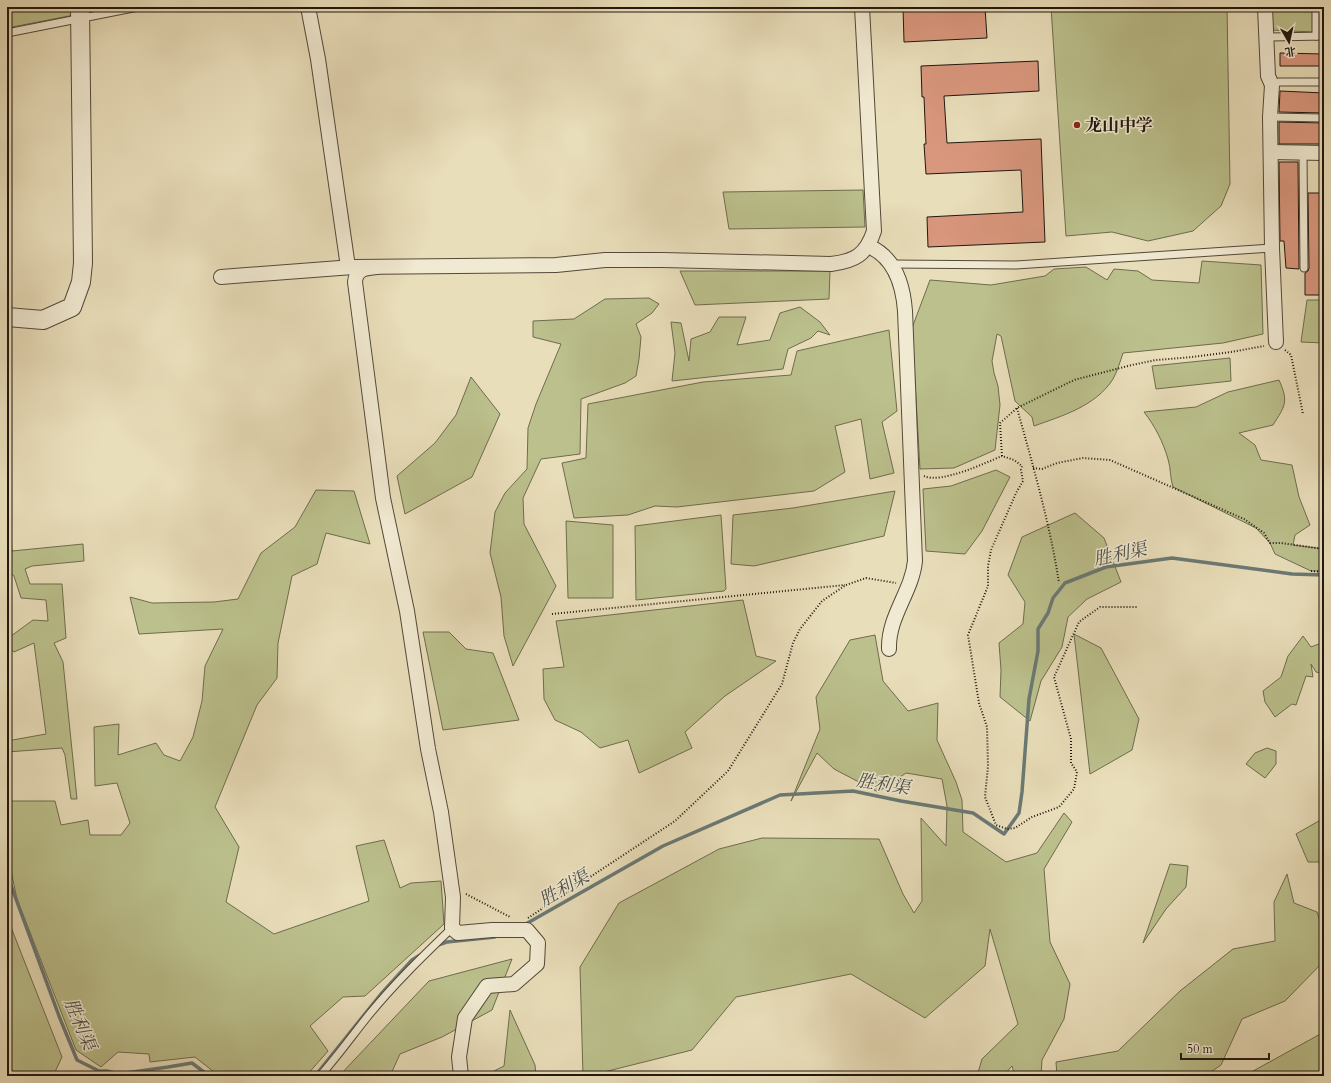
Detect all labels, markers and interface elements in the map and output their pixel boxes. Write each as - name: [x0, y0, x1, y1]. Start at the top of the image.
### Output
- north arrow: [1269, 22, 1309, 62]
- text: 北: [1284, 43, 1297, 60]
- place label: 龙山中学: [1085, 114, 1153, 137]
- marker: 龙山中学: [1072, 120, 1082, 130]
- water label: 胜利渠: [1091, 536, 1152, 572]
- water label: 胜利渠: [854, 768, 915, 802]
- water label: 胜利渠: [535, 863, 596, 913]
- water label: 胜利渠: [57, 994, 103, 1057]
- scale bar: [1181, 1035, 1269, 1061]
- text: 50 m: [1187, 1041, 1214, 1057]

